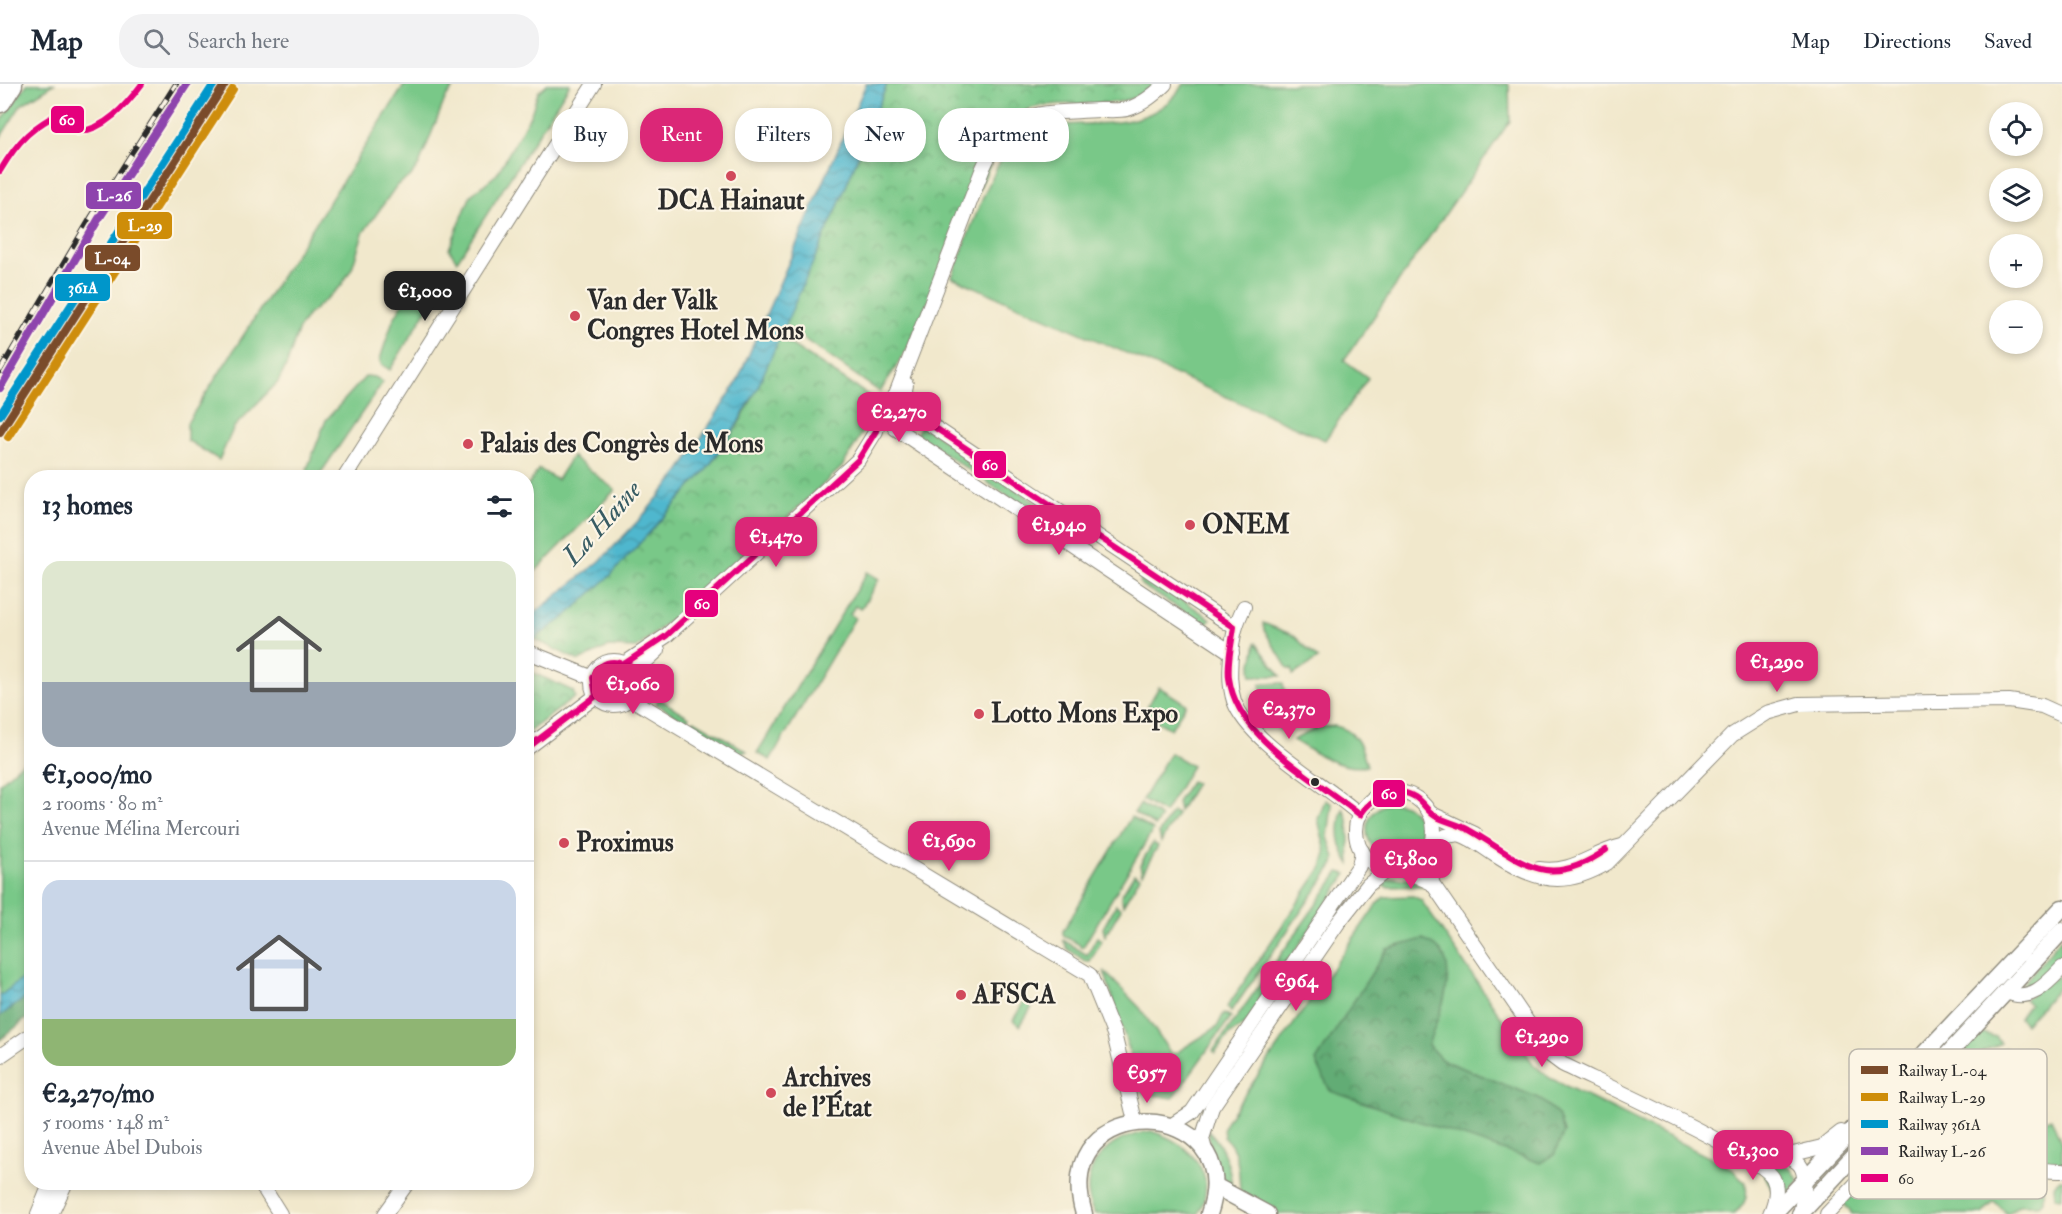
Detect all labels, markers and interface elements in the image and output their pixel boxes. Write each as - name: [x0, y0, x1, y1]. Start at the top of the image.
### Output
- search box: [119, 14, 539, 68]
- text: Map: [30, 24, 83, 59]
- icon: search: [140, 25, 173, 58]
- text: Search here: [188, 27, 289, 55]
- text: Map: [1790, 28, 1830, 55]
- text: Directions: [1863, 28, 1951, 55]
- text: Saved: [1984, 28, 2032, 55]
- map controls: [1989, 102, 2043, 354]
- button: locate: [1989, 102, 2043, 156]
- line badge: 60: [50, 105, 85, 134]
- chip: Buy: [552, 108, 628, 162]
- chip: Rent: [640, 108, 723, 162]
- chip: Filters: [735, 108, 832, 162]
- chip: New: [844, 108, 926, 162]
- chip: Apartment: [938, 108, 1069, 162]
- text: 60: [59, 110, 75, 130]
- button: layers: [1989, 168, 2043, 222]
- marker: DCA Hainaut: [724, 169, 738, 183]
- line badge: L-26: [85, 181, 142, 210]
- place label: DCA Hainaut: [657, 185, 805, 217]
- text: L-26: [97, 186, 133, 206]
- line badge: L-29: [116, 211, 173, 240]
- text: L-29: [128, 216, 162, 236]
- button: +: [1989, 234, 2043, 288]
- line badge: L-04: [84, 244, 141, 272]
- text: L-04: [94, 249, 131, 269]
- pin: €1,000: [376, 271, 474, 322]
- line badge: 361A: [54, 273, 111, 302]
- text: 361A: [68, 278, 99, 298]
- text: €1,000: [398, 278, 452, 303]
- place label: Van der Valk Congres Hotel Mons: [586, 285, 804, 348]
- button: −: [1989, 300, 2043, 354]
- marker: Van der Valk Congres Hotel Mons: [568, 309, 582, 323]
- pin: €2,270: [850, 392, 948, 443]
- text: €2,270: [871, 399, 927, 424]
- place label: Palais des Congrès de Mons: [480, 428, 763, 461]
- marker: Palais des Congrès de Mons: [461, 437, 475, 451]
- line badge: 60: [973, 450, 1007, 479]
- text: 60: [982, 455, 998, 475]
- water label: La Haine: [555, 473, 649, 573]
- text: 13 homes: [42, 490, 133, 522]
- icon: filters: [483, 490, 516, 523]
- pin: €1,940: [1010, 505, 1108, 556]
- place label: ONEM: [1202, 509, 1290, 541]
- text: €1,940: [1032, 512, 1086, 537]
- pin: €1,470: [727, 517, 825, 568]
- marker: ONEM: [1183, 518, 1197, 532]
- text: €1,470: [749, 524, 803, 549]
- line badge: 60: [684, 589, 719, 618]
- text: 60: [694, 594, 710, 614]
- icon: home: [225, 600, 333, 708]
- pin: €1,290: [1728, 642, 1826, 693]
- text: €1,290: [1750, 649, 1804, 674]
- pin: €1,060: [584, 664, 682, 715]
- text: €1,060: [606, 671, 660, 696]
- pin: €2,370: [1240, 689, 1338, 740]
- text: €2,370: [1262, 696, 1316, 721]
- place label: Lotto Mons Expo: [991, 698, 1179, 731]
- marker: Lotto Mons Expo: [972, 707, 986, 721]
- text: €1,000/mo: [42, 759, 152, 791]
- unlabelled marker: [1309, 776, 1321, 788]
- line badge: 60: [1372, 779, 1406, 808]
- text: 60: [1381, 784, 1397, 804]
- text: 2 rooms · 80 m²: [42, 791, 163, 816]
- text: Avenue Mélina Mercouri: [42, 816, 240, 841]
- pin: €1,690: [900, 821, 998, 872]
- place label: Proximus: [576, 827, 674, 859]
- text: €1,690: [922, 828, 976, 853]
- marker: Proximus: [557, 836, 571, 850]
- pin: €1,800: [1362, 839, 1460, 890]
- text: €1,800: [1384, 846, 1438, 871]
- icon: home: [225, 919, 333, 1027]
- pin: €964: [1260, 961, 1332, 1012]
- text: €964: [1275, 968, 1317, 993]
- place label: AFSCA: [972, 979, 1056, 1011]
- marker: AFSCA: [954, 988, 968, 1002]
- pin: €1,290: [1493, 1017, 1591, 1068]
- text: €1,290: [1515, 1024, 1569, 1049]
- legend: [1849, 1049, 2047, 1199]
- pin: €957: [1111, 1053, 1183, 1104]
- text: €957: [1127, 1060, 1167, 1085]
- text: Railway L-04: [1898, 1061, 1987, 1081]
- place label: Archives de l'État: [782, 1062, 872, 1124]
- text: €2,270/mo: [42, 1078, 154, 1110]
- marker: Archives de l'État: [764, 1086, 778, 1100]
- text: Railway L-29: [1898, 1088, 1986, 1108]
- text: 5 rooms · 148 m²: [42, 1110, 169, 1135]
- text: Railway 361A: [1898, 1115, 1981, 1135]
- pin: €1,300: [1704, 1130, 1802, 1181]
- text: Avenue Abel Dubois: [42, 1135, 202, 1160]
- text: €1,300: [1727, 1137, 1779, 1162]
- text: Railway L-26: [1898, 1142, 1986, 1162]
- text: 60: [1898, 1169, 1914, 1189]

